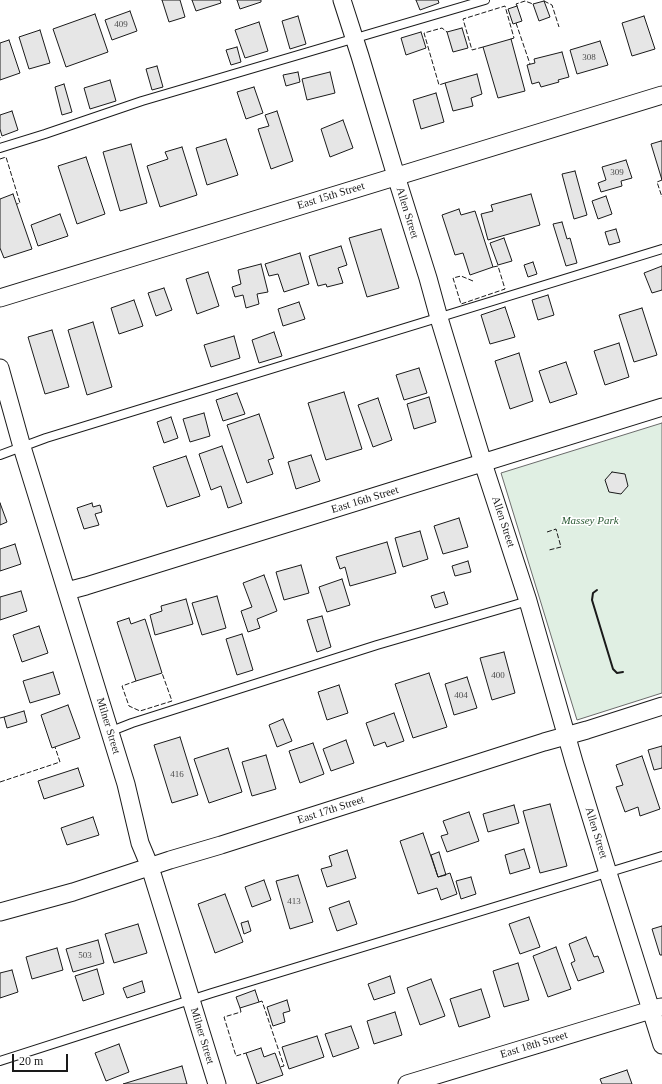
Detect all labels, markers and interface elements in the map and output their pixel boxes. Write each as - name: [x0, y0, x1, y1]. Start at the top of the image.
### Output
- house number: 409: [114, 20, 128, 30]
- house number: 308: [582, 53, 596, 63]
- house number: 309: [610, 168, 624, 178]
- street label: East 15th Street: [296, 180, 366, 212]
- street label: Allen Street: [393, 186, 421, 240]
- street label: East 16th Street: [330, 484, 400, 516]
- street label: Allen Street: [489, 495, 517, 549]
- park label: Massey Park: [561, 514, 619, 528]
- house number: 400: [491, 671, 505, 681]
- house number: 404: [454, 691, 468, 701]
- street label: Milner Street: [93, 696, 123, 756]
- house number: 416: [170, 770, 184, 780]
- street label: East 17th Street: [296, 793, 366, 827]
- street label: Allen Street: [582, 806, 610, 860]
- house number: 413: [287, 897, 301, 907]
- house number: 503: [78, 951, 92, 961]
- street label: Milner Street: [187, 1006, 217, 1066]
- street label: East 18th Street: [499, 1029, 569, 1061]
- scale bar: [14, 1046, 70, 1072]
- text: 20 m: [19, 1054, 43, 1068]

